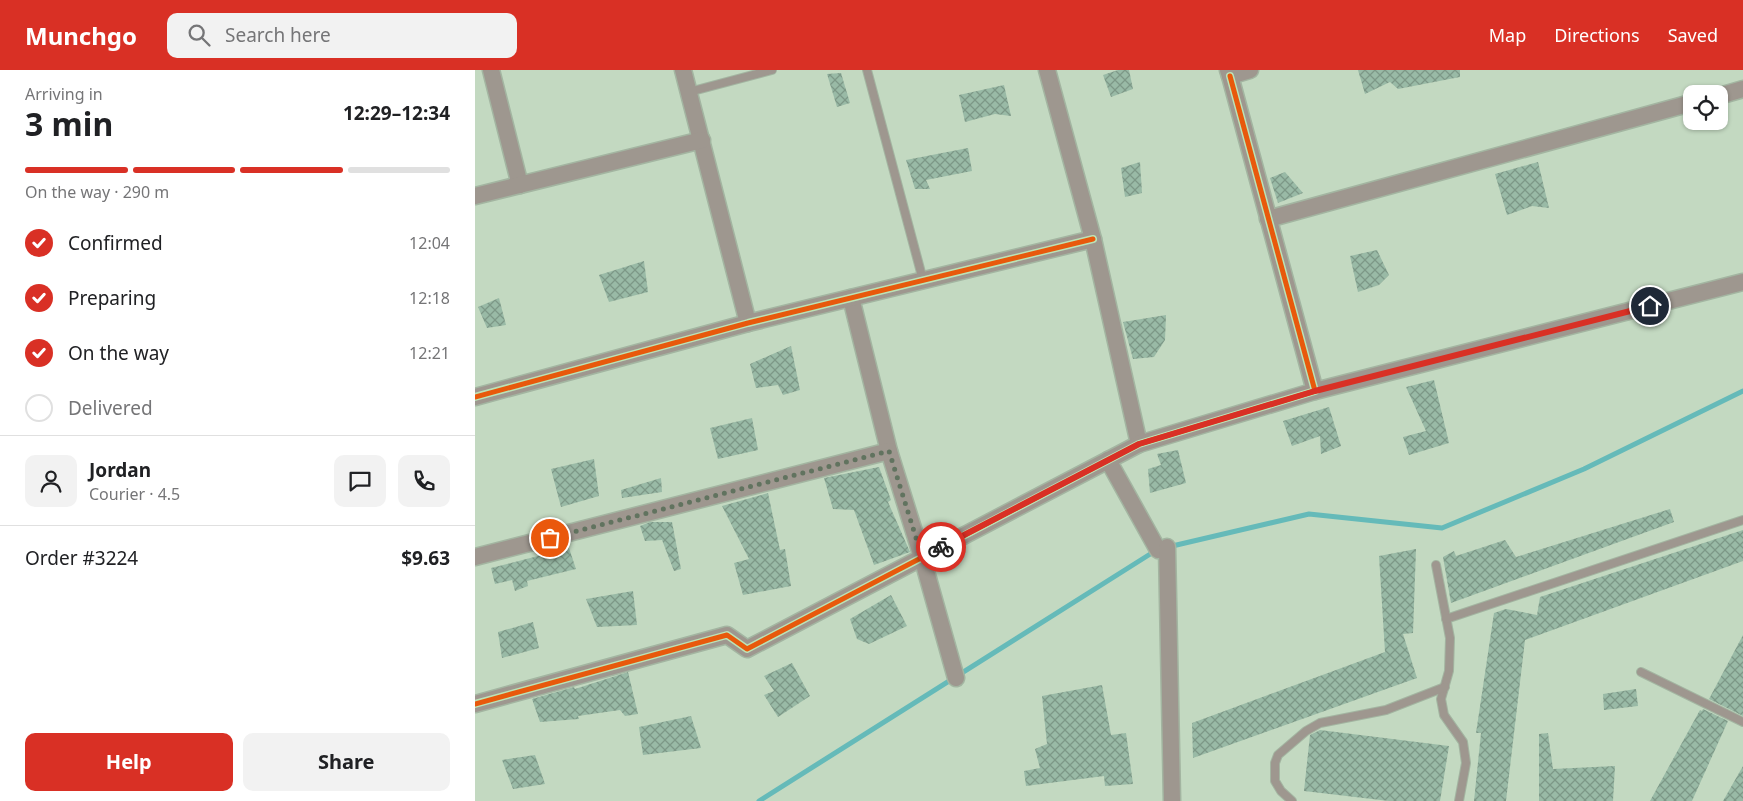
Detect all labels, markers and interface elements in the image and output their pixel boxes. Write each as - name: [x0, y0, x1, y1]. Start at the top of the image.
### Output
- search box: [167, 13, 517, 58]
- text: Munchgo: [25, 19, 137, 52]
- icon: search: [185, 21, 213, 49]
- text: Search here: [225, 22, 331, 48]
- text: Map: [1489, 23, 1526, 47]
- text: Directions: [1554, 23, 1640, 47]
- text: Saved: [1668, 23, 1718, 47]
- text: Arriving in: [25, 83, 103, 105]
- map controls: [1683, 85, 1728, 130]
- button: locate: [1683, 85, 1728, 130]
- text: 12:29–12:34: [343, 100, 450, 126]
- text: 3 min: [25, 102, 113, 145]
- text: On the way · 290 m: [25, 181, 169, 203]
- icon: check: [25, 229, 53, 257]
- text: Confirmed: [68, 230, 163, 256]
- text: 12:04: [409, 232, 450, 254]
- icon: check: [25, 284, 53, 312]
- text: Preparing: [68, 285, 156, 311]
- pin: [1629, 285, 1671, 327]
- text: 12:18: [409, 287, 450, 309]
- icon: home: [1636, 292, 1664, 320]
- icon: check: [25, 339, 53, 367]
- text: On the way: [68, 340, 169, 366]
- text: 12:21: [409, 342, 450, 364]
- text: Delivered: [68, 395, 153, 421]
- button: person: [25, 455, 77, 507]
- button: chat: [334, 455, 386, 507]
- button: phone: [398, 455, 450, 507]
- text: Jordan: [89, 457, 151, 483]
- text: Courier · 4.5: [89, 483, 180, 505]
- pin: [529, 517, 571, 559]
- courier: [916, 522, 966, 572]
- icon: bag: [536, 524, 564, 552]
- icon: bike: [927, 533, 955, 561]
- text: Order #3224: [25, 545, 138, 571]
- text: $9.63: [401, 545, 450, 571]
- button: Help: [25, 733, 233, 791]
- button: Share: [243, 733, 450, 791]

